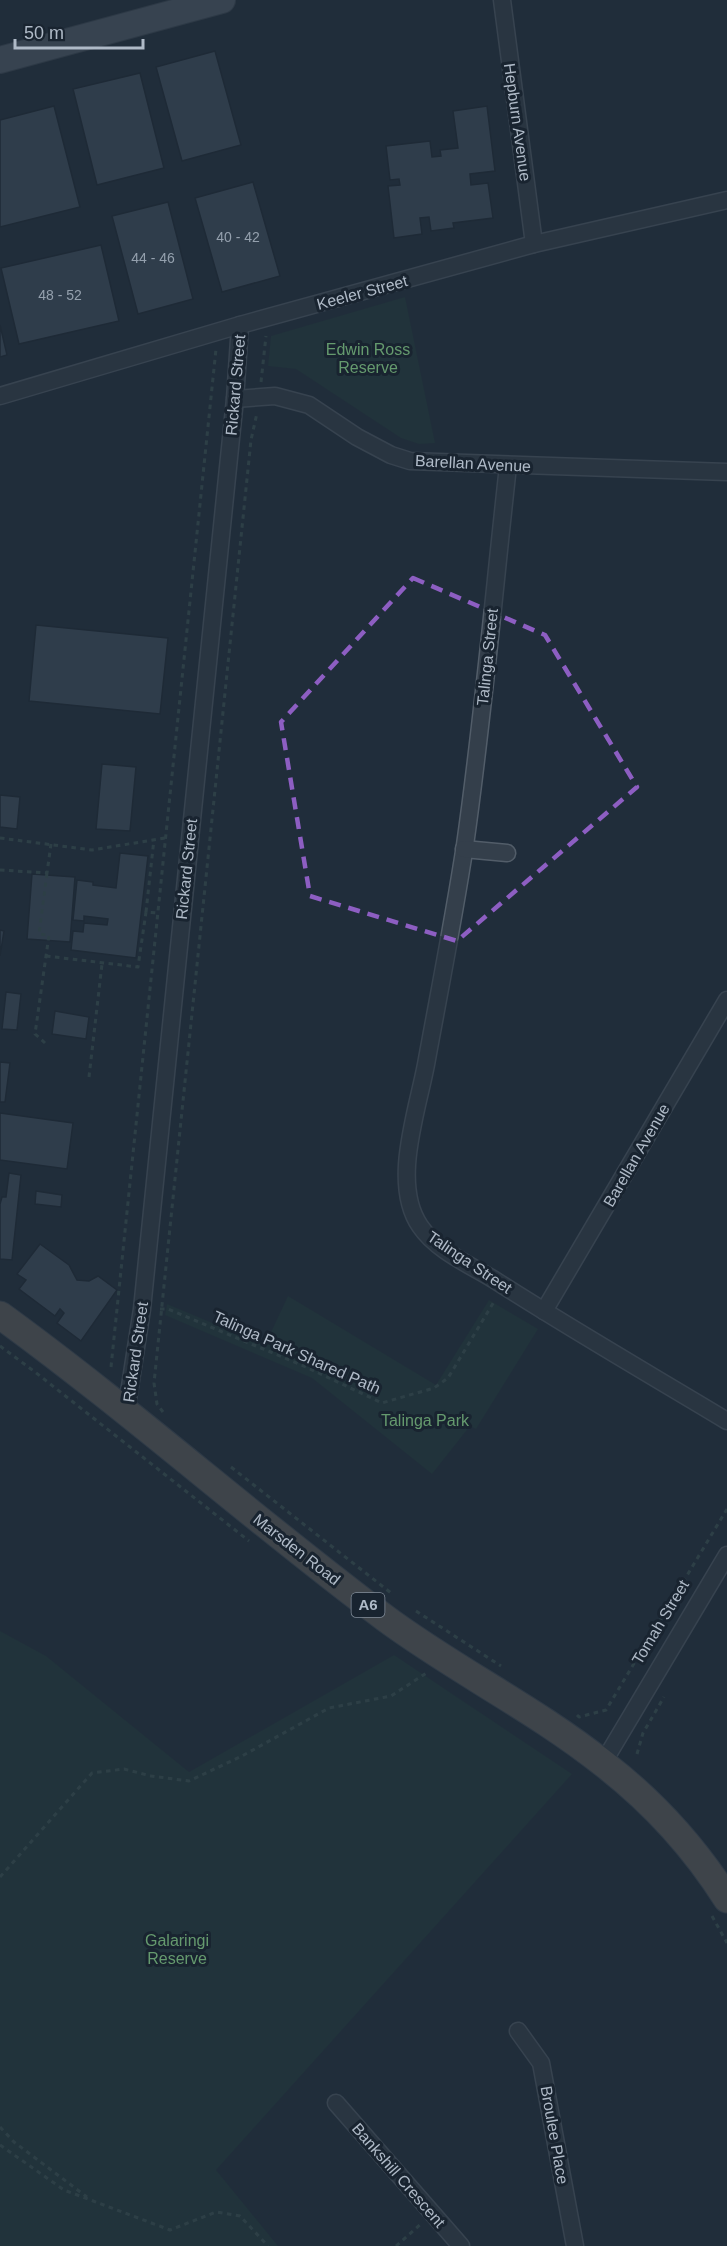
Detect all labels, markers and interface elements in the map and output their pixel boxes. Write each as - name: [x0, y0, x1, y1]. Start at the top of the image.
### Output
- scale bar: [15, 12, 142, 50]
- text: 50 m: [24, 23, 64, 43]
- street label: Hepburn Avenue: [501, 62, 534, 182]
- house number: 40 - 42: [216, 229, 260, 245]
- house number: 44 - 46: [131, 250, 175, 266]
- street label: Keeler Street: [315, 272, 410, 313]
- house number: 48 - 52: [38, 287, 82, 303]
- street label: Rickard Street: [223, 333, 248, 436]
- park label: Edwin Ross Reserve: [326, 341, 410, 376]
- street label: Barellan Avenue: [414, 452, 532, 475]
- street label: Talinga Street: [474, 607, 501, 707]
- street label: Rickard Street: [173, 817, 200, 920]
- street label: Barellan Avenue: [600, 1101, 673, 1210]
- street label: Talinga Street: [424, 1228, 515, 1297]
- street label: Rickard Street: [120, 1300, 151, 1403]
- street label: Talinga Park Shared Path: [210, 1308, 383, 1397]
- park label: Talinga Park: [381, 1412, 470, 1429]
- street label: Marsden Road: [250, 1510, 343, 1588]
- street label: Tomah Street: [629, 1577, 693, 1667]
- road number: A6: [352, 1593, 385, 1617]
- park label: Galaringi Reserve: [145, 1932, 209, 1967]
- street label: Broulee Place: [537, 2085, 572, 2186]
- street label: Bankshill Crescent: [349, 2120, 449, 2231]

